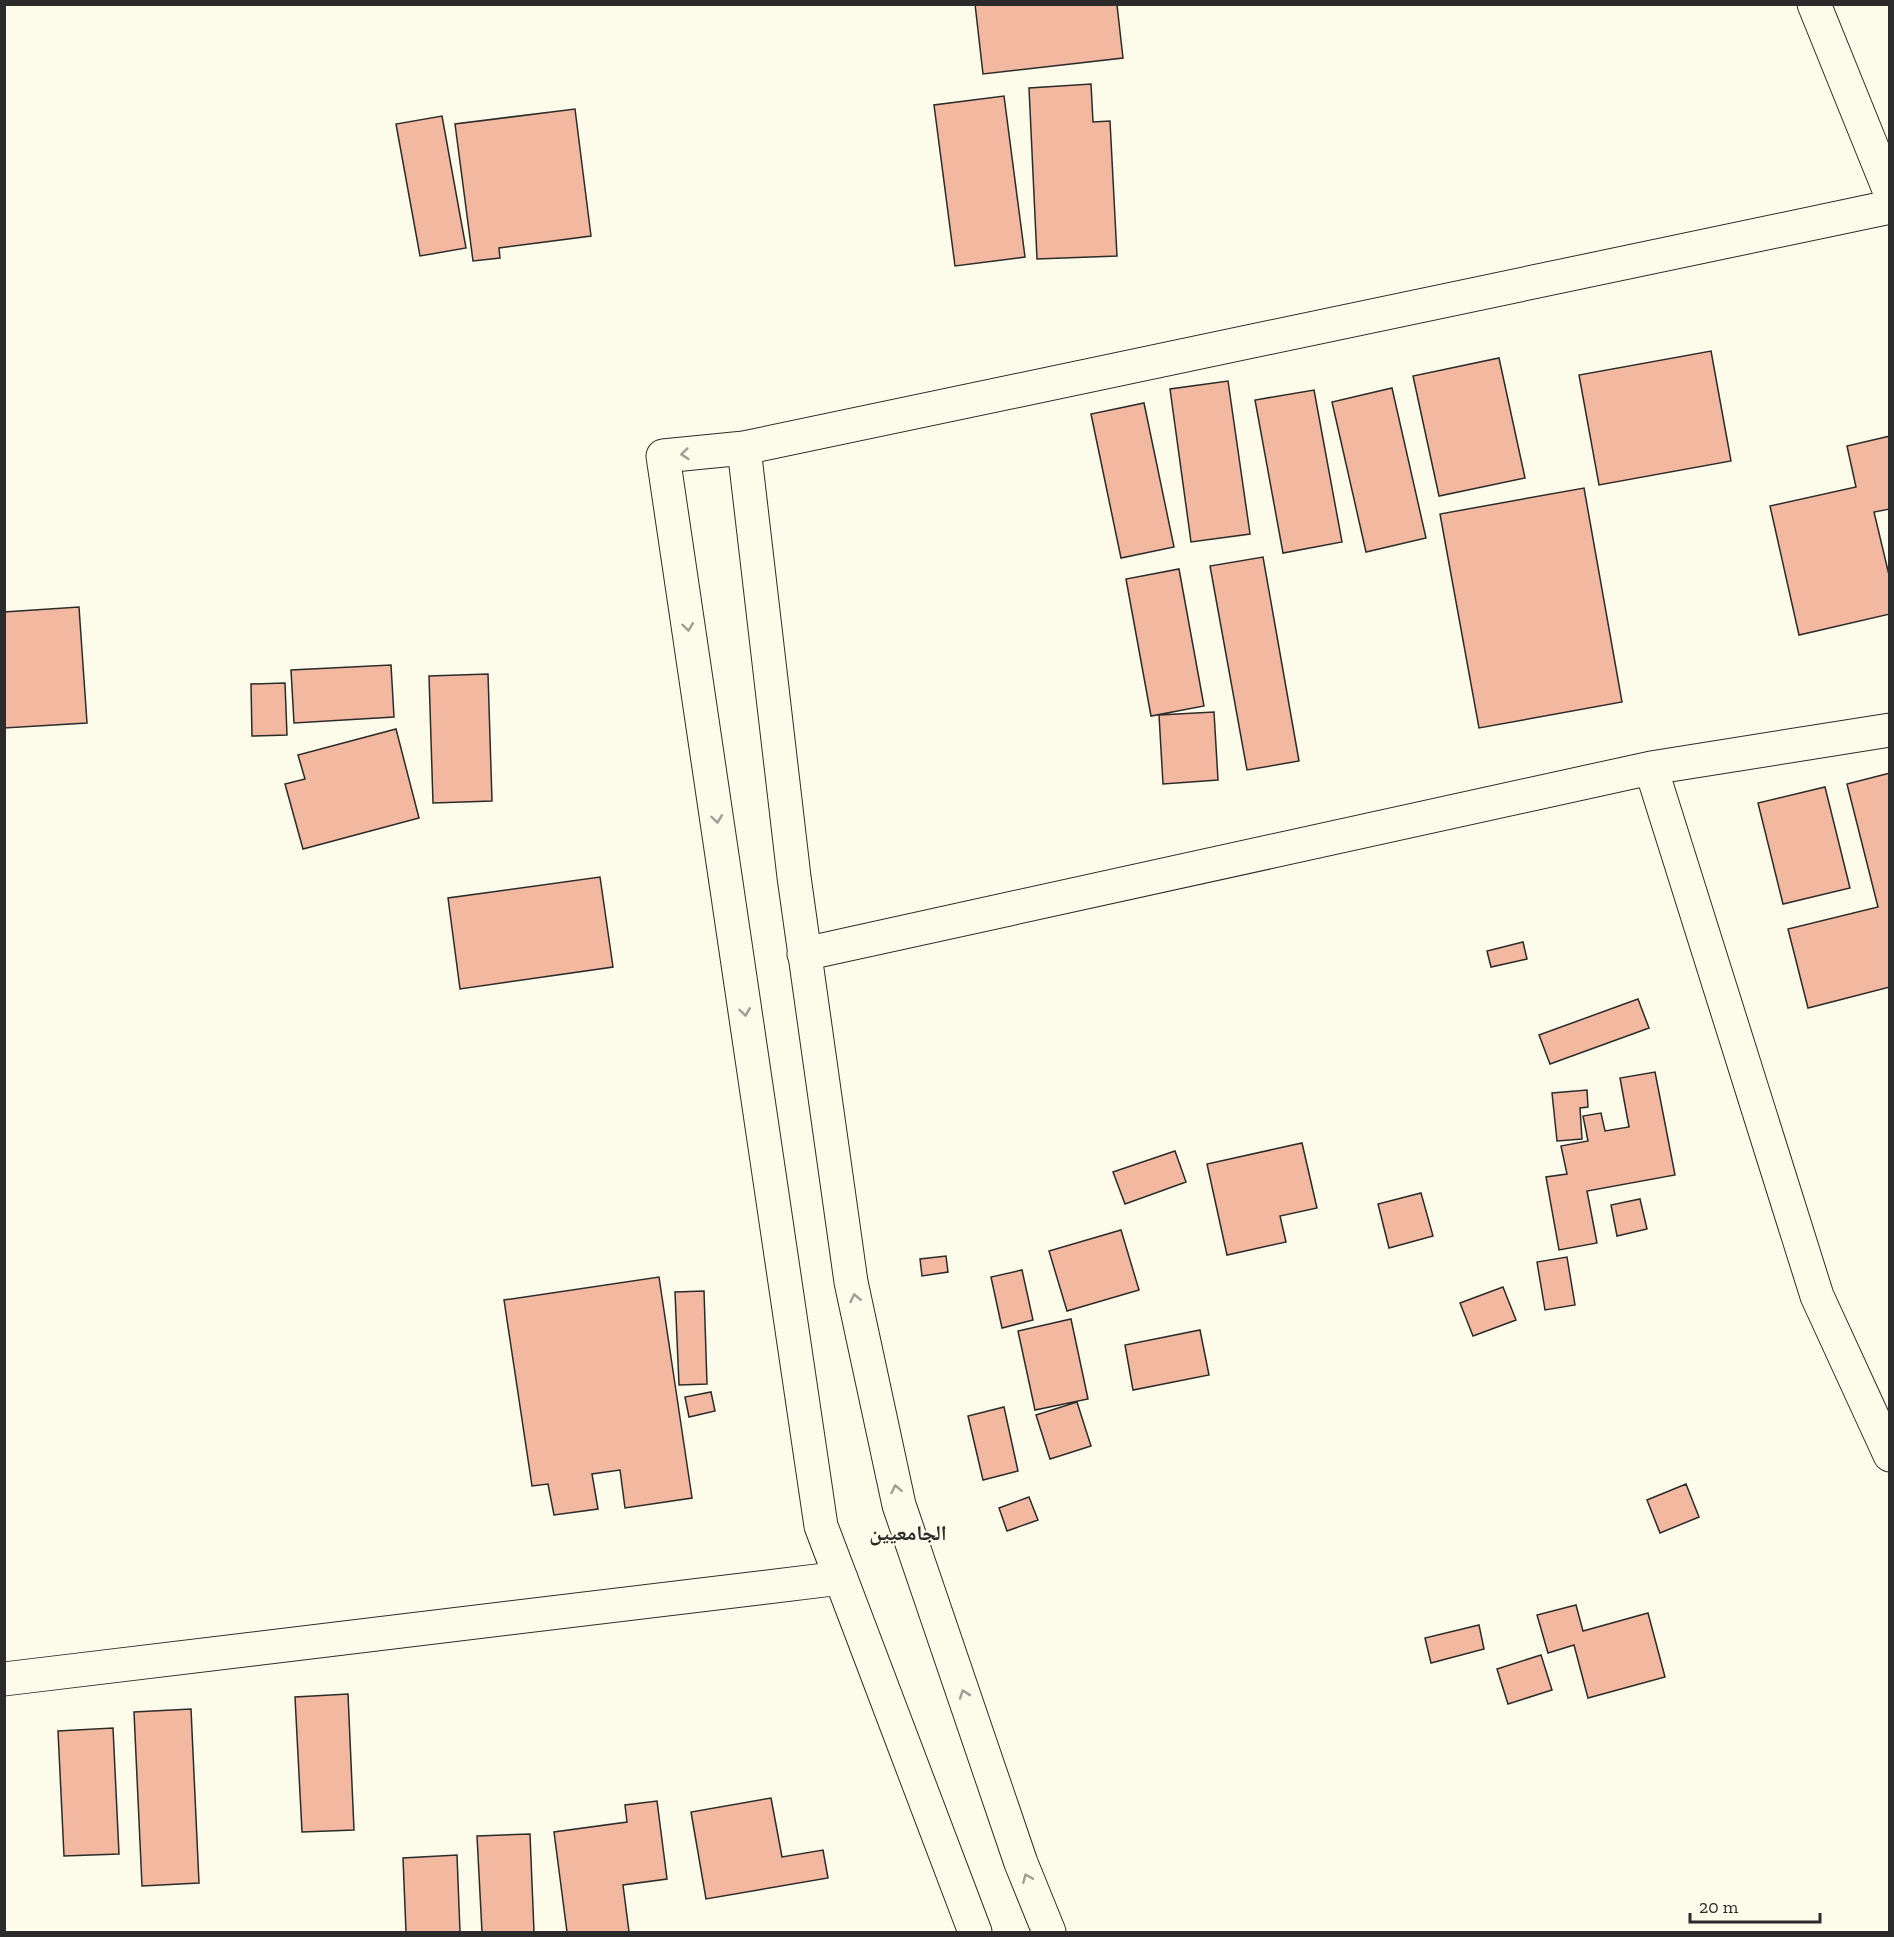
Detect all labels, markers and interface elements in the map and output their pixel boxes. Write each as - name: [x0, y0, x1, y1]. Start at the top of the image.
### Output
- one-way arrow: [681, 447, 690, 460]
- one-way arrow: [682, 622, 694, 631]
- one-way arrow: [710, 815, 722, 824]
- one-way arrow: [739, 1008, 751, 1017]
- one-way arrow: [849, 1294, 862, 1304]
- one-way arrow: [890, 1484, 903, 1494]
- district label: الجامعيين: [869, 1520, 947, 1546]
- one-way arrow: [958, 1689, 971, 1700]
- one-way arrow: [1022, 1874, 1034, 1885]
- scale bar: [1690, 1886, 1820, 1924]
- text: 20 m: [1699, 1896, 1739, 1918]

